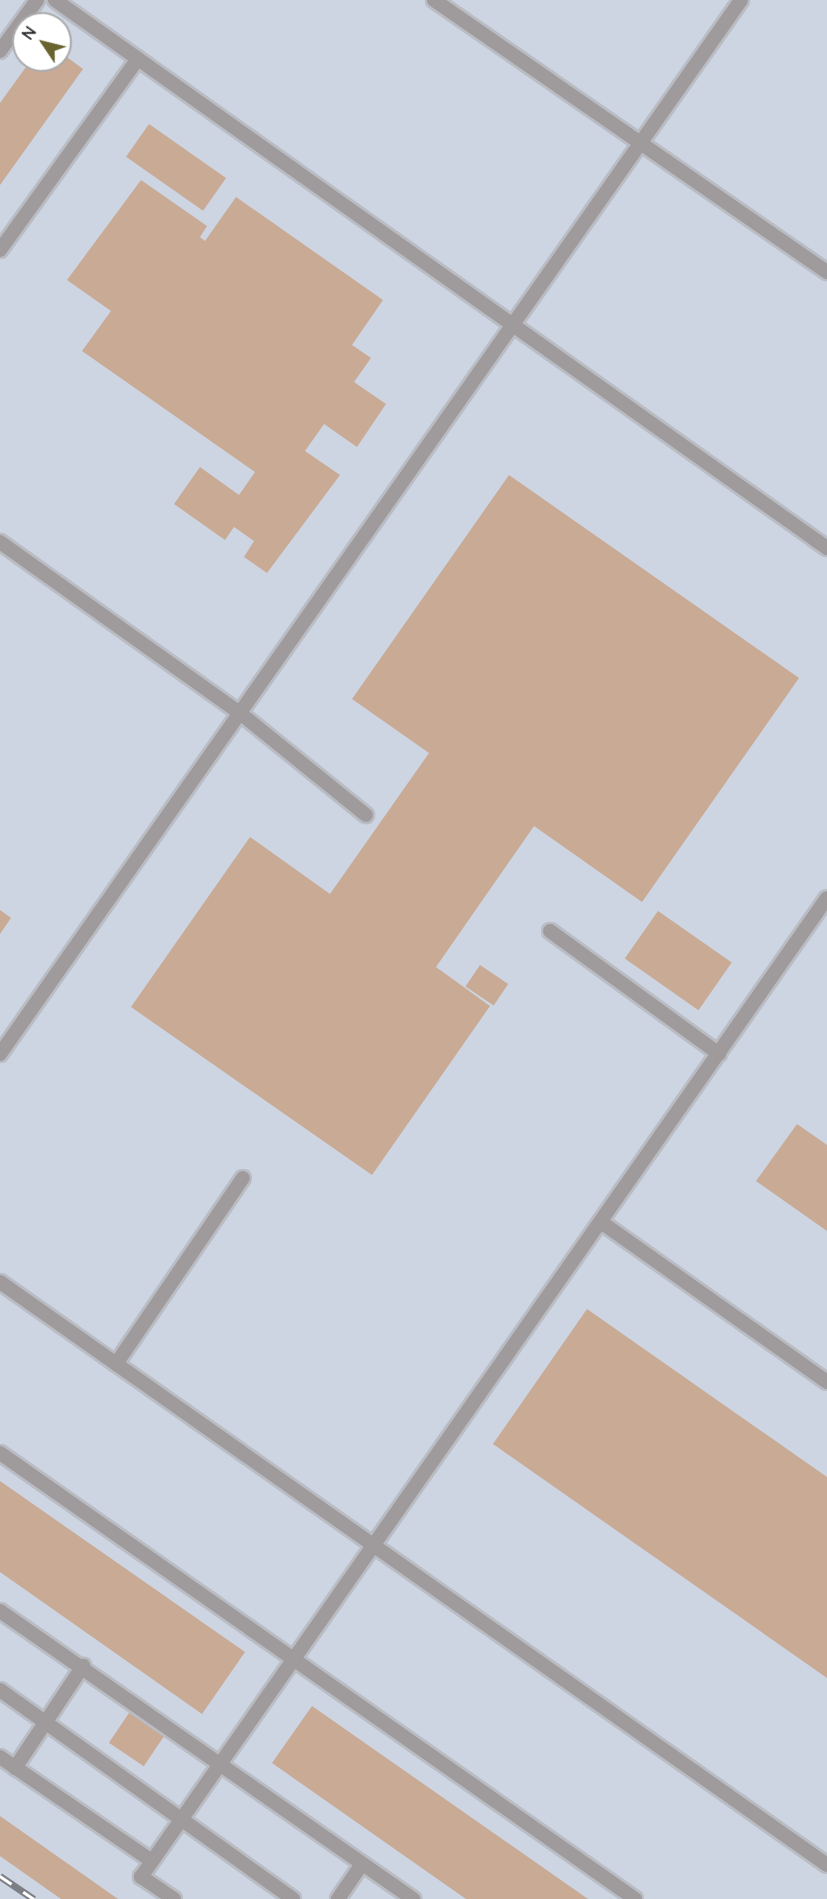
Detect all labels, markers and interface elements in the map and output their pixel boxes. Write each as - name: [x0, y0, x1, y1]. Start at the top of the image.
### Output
- north arrow: [12, 12, 72, 72]
- text: N: [17, 22, 40, 43]

